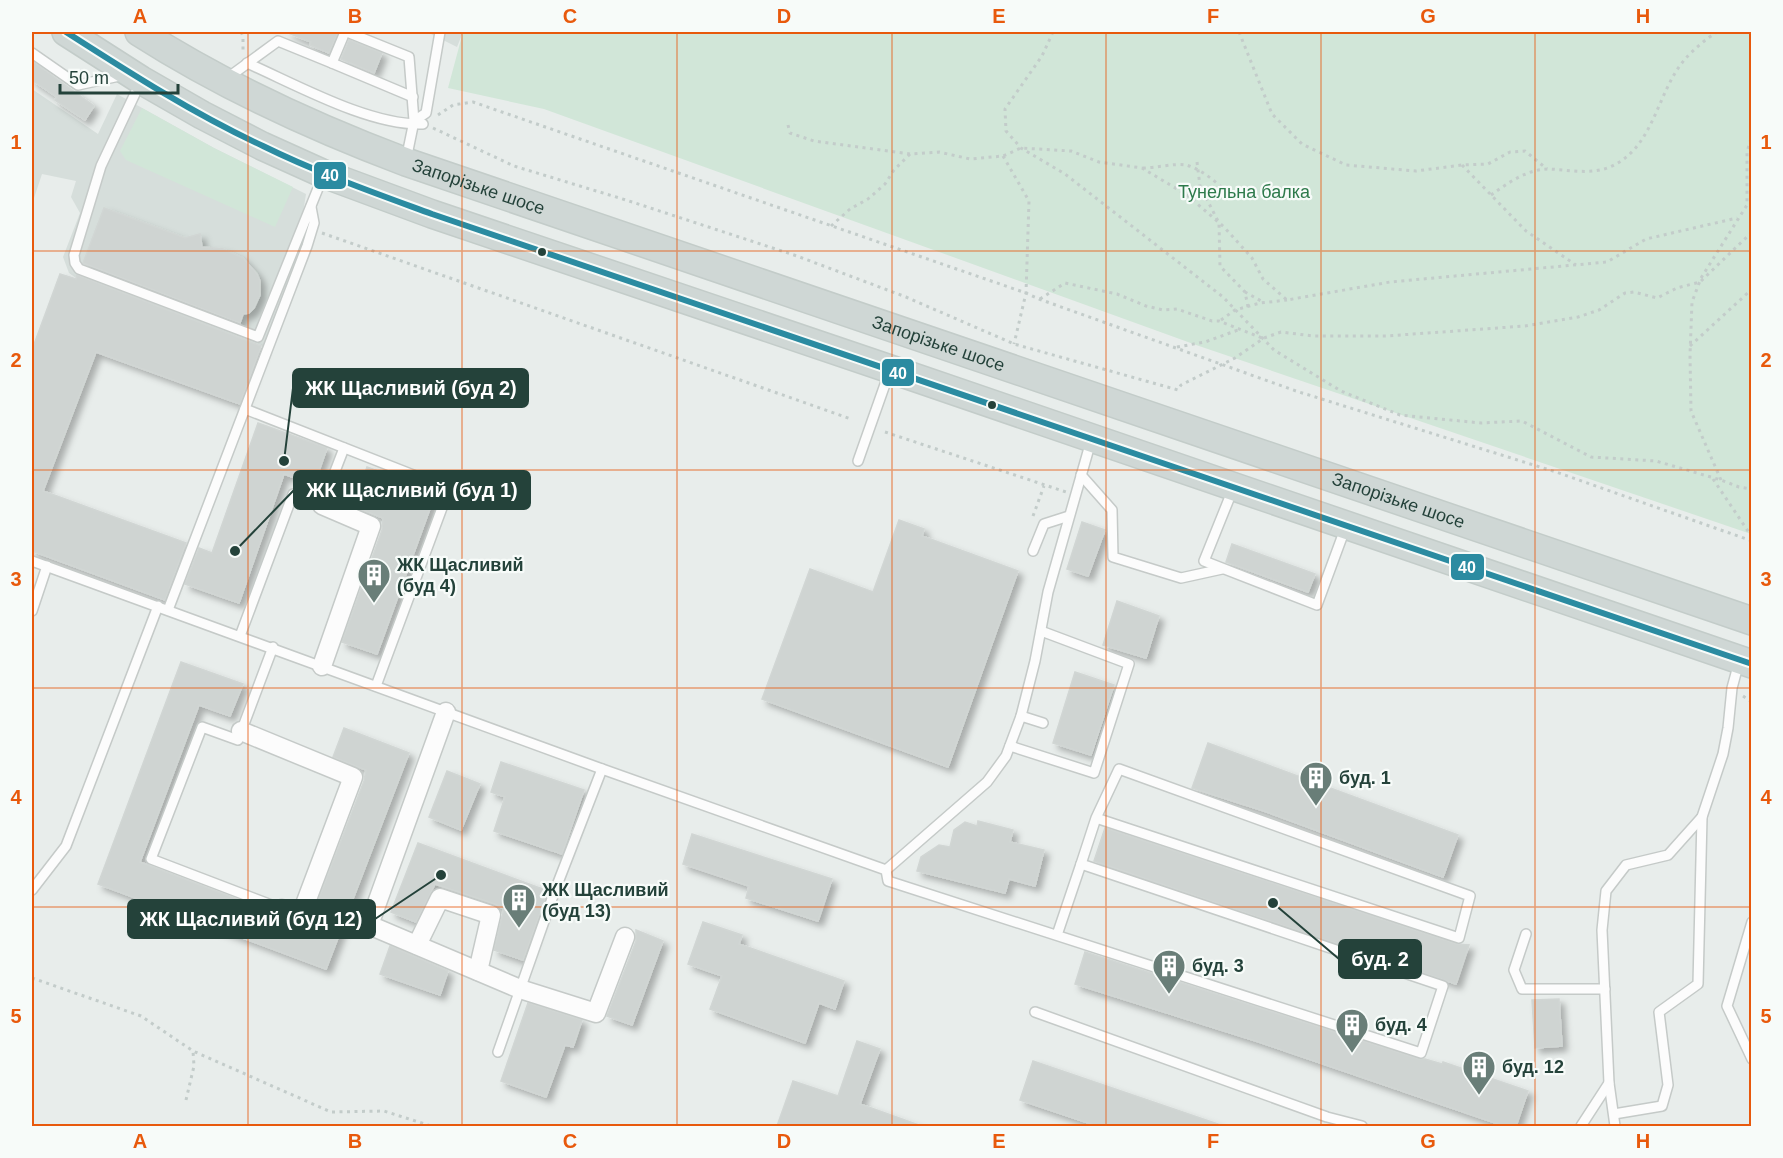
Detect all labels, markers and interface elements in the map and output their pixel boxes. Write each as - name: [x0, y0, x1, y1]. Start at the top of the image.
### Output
- text: A: [133, 5, 147, 27]
- text: B: [348, 5, 362, 27]
- text: C: [563, 5, 577, 27]
- text: D: [777, 5, 791, 27]
- text: E: [992, 5, 1006, 27]
- text: F: [1207, 5, 1219, 27]
- text: G: [1420, 5, 1436, 27]
- text: H: [1636, 5, 1650, 27]
- scale bar: [60, 57, 178, 95]
- text: 50 m: [69, 68, 109, 88]
- text: 1: [10, 131, 22, 153]
- text: 1: [1760, 131, 1772, 153]
- street label: Запорізьке шосе: [409, 155, 547, 219]
- line badge: 40: [313, 161, 347, 190]
- text: 40: [321, 167, 339, 184]
- park label: Тунельна балка: [1178, 182, 1311, 202]
- unlabelled marker: [536, 246, 548, 258]
- street label: Запорізьке шосе: [869, 312, 1007, 375]
- text: 2: [10, 349, 22, 371]
- text: 2: [1760, 349, 1772, 371]
- line badge: 40: [881, 358, 915, 387]
- text: 40: [889, 365, 907, 382]
- callout: ЖК Щасливий (буд 2): [293, 369, 528, 407]
- text: ЖК Щасливий (буд 2): [304, 377, 517, 399]
- unlabelled marker: [986, 399, 998, 411]
- street label: Запорізьке шосе: [1329, 469, 1467, 532]
- callout: ЖК Щасливий (буд 1): [294, 471, 530, 509]
- text: ЖК Щасливий (буд 1): [305, 479, 518, 501]
- line badge: 40: [1450, 553, 1485, 581]
- place label: ЖК Щасливий (буд 4): [396, 555, 524, 596]
- building icon: ЖК Щасливий (буд 4): [356, 557, 392, 604]
- text: 40: [1458, 559, 1476, 576]
- text: 3: [10, 568, 22, 590]
- text: 3: [1760, 568, 1772, 590]
- building icon: буд. 1: [1298, 760, 1334, 807]
- place label: буд. 1: [1339, 768, 1391, 788]
- text: 4: [10, 786, 22, 808]
- text: 4: [1760, 786, 1772, 808]
- place label: ЖК Щасливий (буд 13): [541, 880, 669, 921]
- building icon: ЖК Щасливий (буд 13): [501, 882, 537, 929]
- callout: ЖК Щасливий (буд 12): [128, 900, 375, 938]
- text: ЖК Щасливий (буд 12): [139, 908, 362, 930]
- callout: буд. 2: [1339, 940, 1421, 978]
- building icon: буд. 3: [1151, 948, 1187, 995]
- text: буд. 2: [1351, 948, 1409, 970]
- place label: буд. 3: [1192, 956, 1244, 976]
- text: 5: [10, 1005, 22, 1027]
- text: 5: [1760, 1005, 1772, 1027]
- building icon: буд. 4: [1334, 1007, 1370, 1054]
- place label: буд. 4: [1375, 1015, 1427, 1035]
- building icon: буд. 12: [1461, 1049, 1497, 1096]
- place label: буд. 12: [1502, 1057, 1564, 1077]
- text: A: [133, 1130, 147, 1152]
- text: B: [348, 1130, 362, 1152]
- text: C: [563, 1130, 577, 1152]
- text: D: [777, 1130, 791, 1152]
- text: E: [992, 1130, 1006, 1152]
- text: F: [1207, 1130, 1219, 1152]
- text: G: [1420, 1130, 1436, 1152]
- text: H: [1636, 1130, 1650, 1152]

